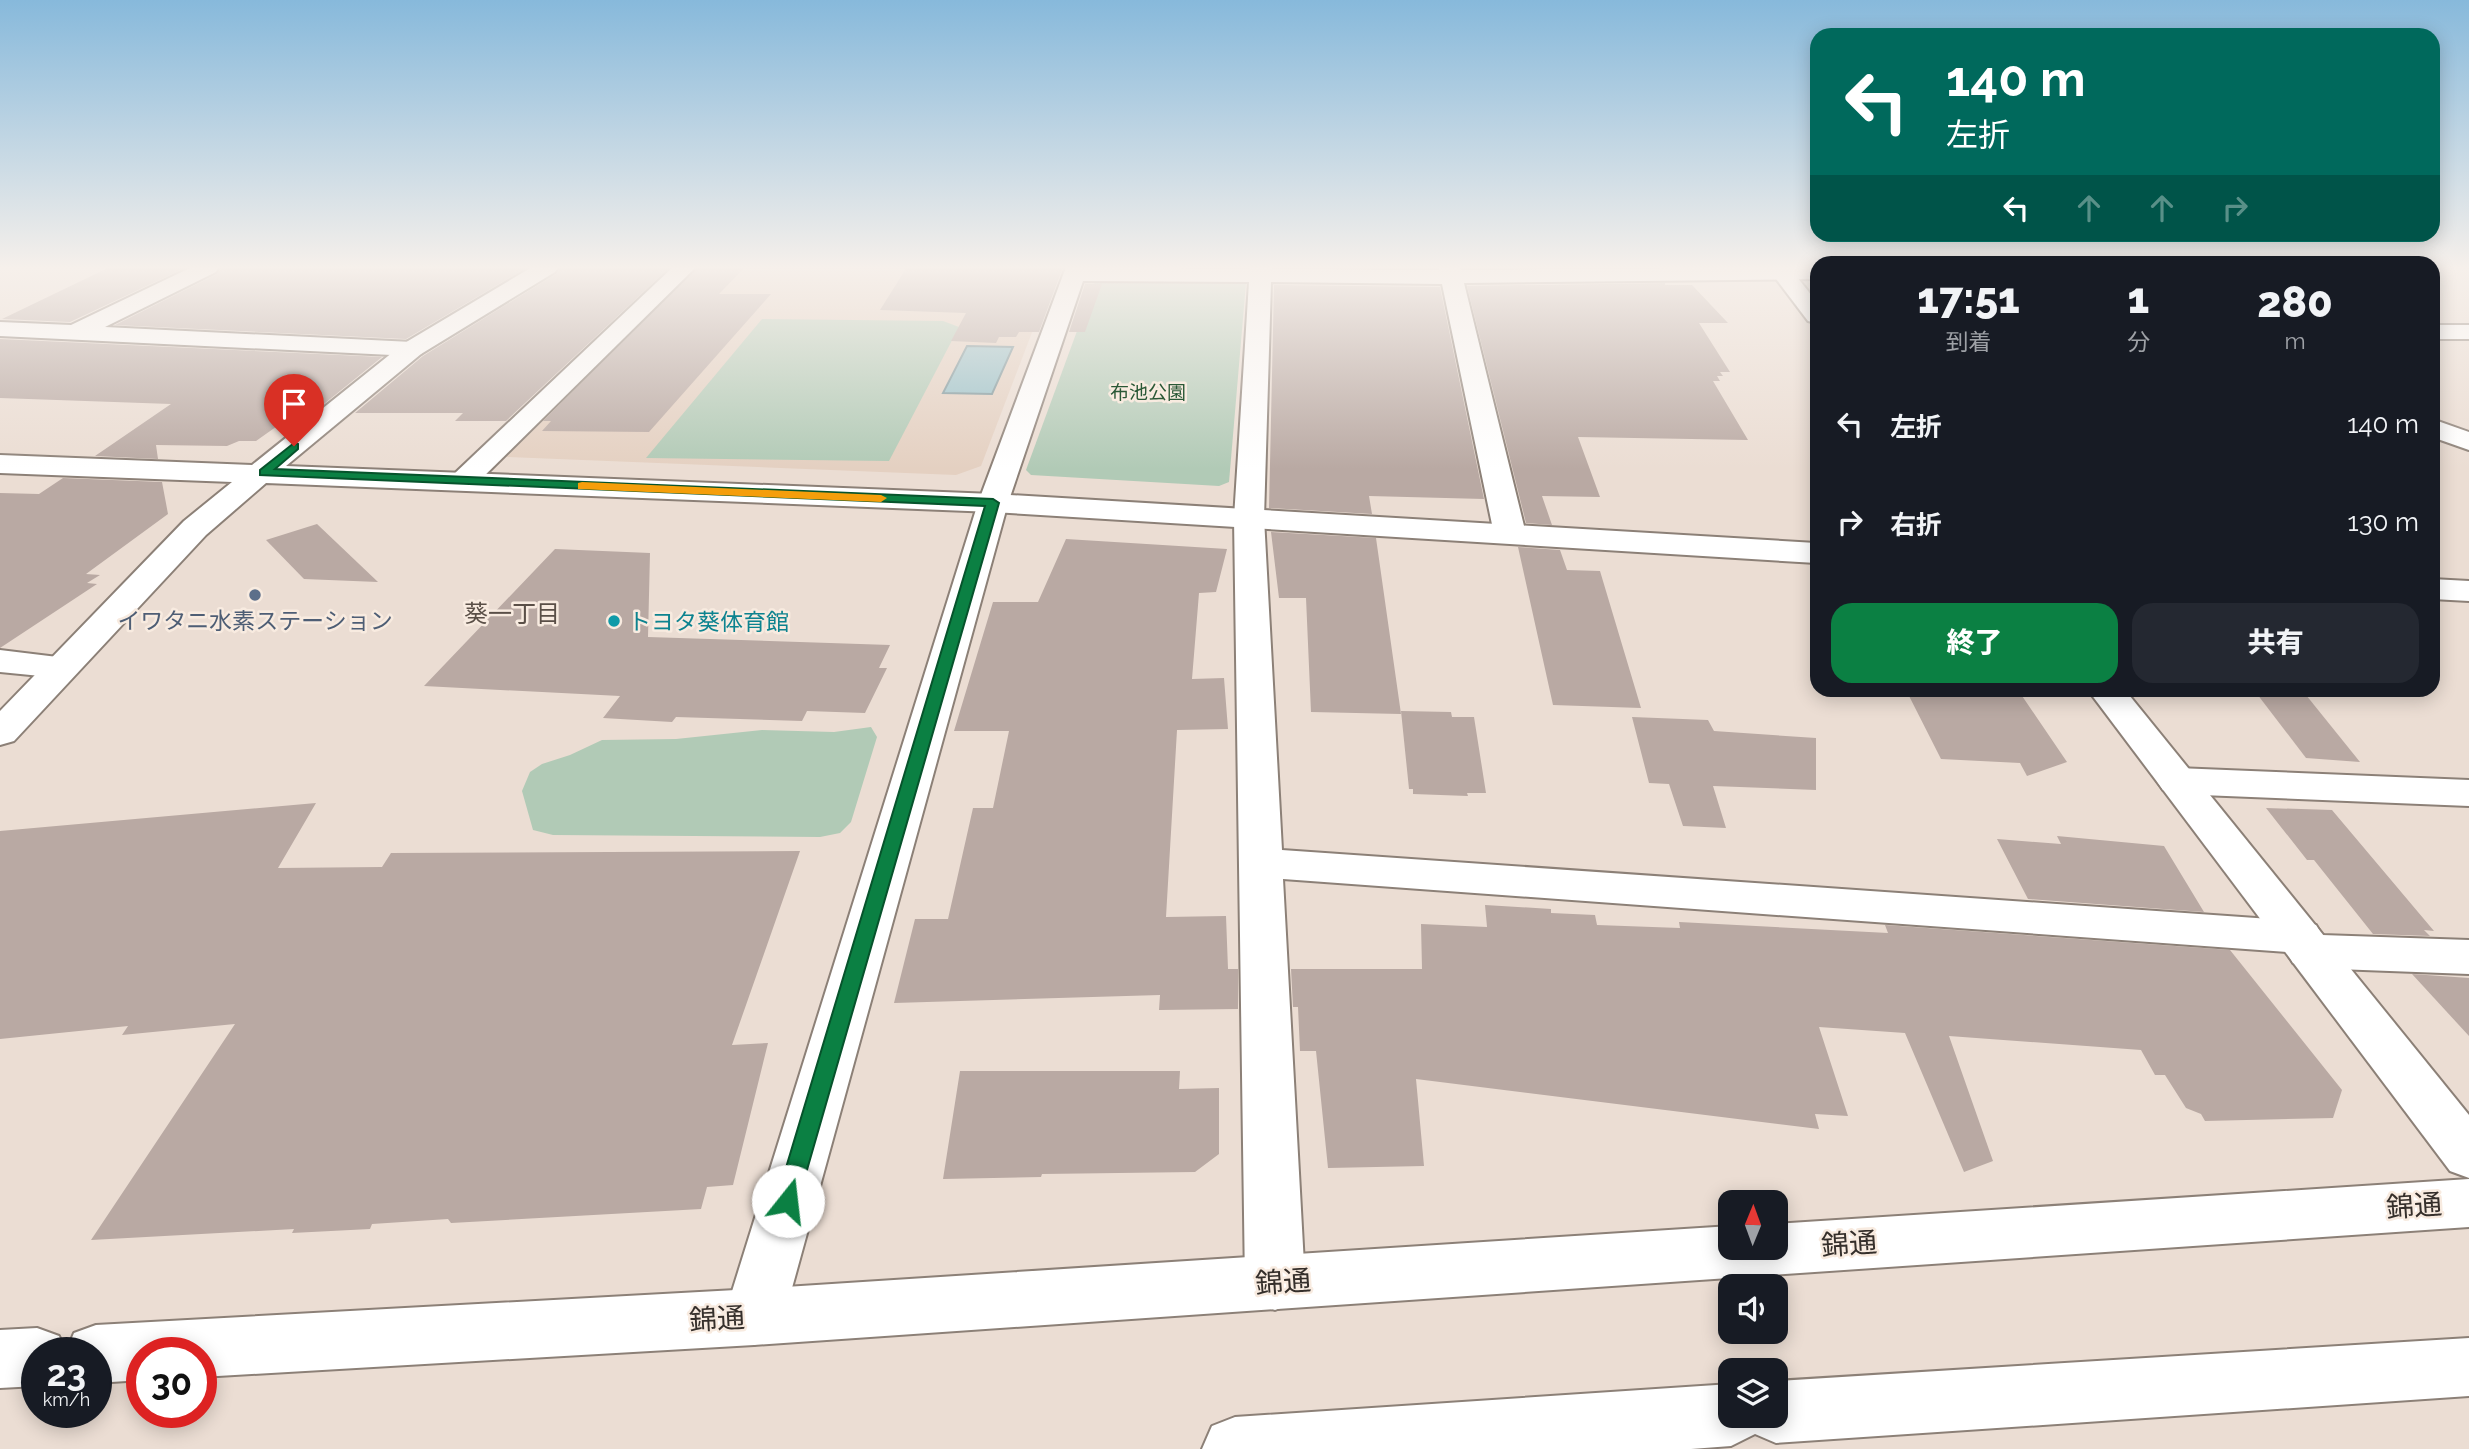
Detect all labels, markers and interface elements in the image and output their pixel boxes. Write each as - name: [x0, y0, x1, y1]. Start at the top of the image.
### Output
- text: 140 m: [1946, 50, 2086, 107]
- icon: left: [1831, 56, 1922, 147]
- text: 左折: [1946, 116, 2010, 153]
- icon: left: [1997, 189, 2035, 227]
- icon: ahead: [2070, 189, 2108, 227]
- icon: ahead: [2143, 189, 2181, 227]
- icon: right: [2216, 189, 2254, 227]
- text: 17:51: [1917, 274, 2020, 323]
- text: 1: [2128, 274, 2149, 323]
- text: 280: [2257, 278, 2333, 327]
- text: m: [2284, 327, 2306, 354]
- text: 到着: [1946, 328, 1992, 355]
- text: 分: [2127, 328, 2150, 355]
- pin: [264, 374, 324, 446]
- park label: 布池公園: [1110, 381, 1186, 403]
- icon: arrive: [275, 385, 313, 423]
- icon: left: [1831, 405, 1869, 443]
- text: 140 m: [2347, 409, 2419, 439]
- text: 左折: [1890, 412, 1942, 442]
- icon: right: [1831, 503, 1869, 541]
- text: 130 m: [2348, 507, 2419, 537]
- text: 右折: [1890, 510, 1942, 540]
- marker: イワタニ水素ステーション: [247, 587, 263, 603]
- district label: 葵一丁目: [464, 599, 560, 628]
- button: 終了: [1831, 603, 2118, 683]
- button: 共有: [2132, 603, 2419, 683]
- place label: イワタニ水素ステーション: [117, 607, 393, 634]
- place label: トヨタ葵体育館: [628, 608, 789, 635]
- marker: トヨタ葵体育館: [606, 613, 622, 629]
- position arrow: [751, 1164, 825, 1238]
- street label: 錦通: [2385, 1188, 2443, 1224]
- north arrow: [1718, 1190, 1788, 1260]
- map controls: [1718, 1190, 1788, 1428]
- street label: 錦通: [1820, 1226, 1878, 1262]
- street label: 錦通: [1254, 1264, 1312, 1300]
- button: sound: [1718, 1274, 1788, 1344]
- street label: 錦通: [688, 1301, 746, 1337]
- speed limit sign: 30: [126, 1337, 217, 1428]
- text: 23: [47, 1353, 86, 1394]
- button: layers: [1718, 1358, 1788, 1428]
- text: km/h: [43, 1389, 90, 1410]

